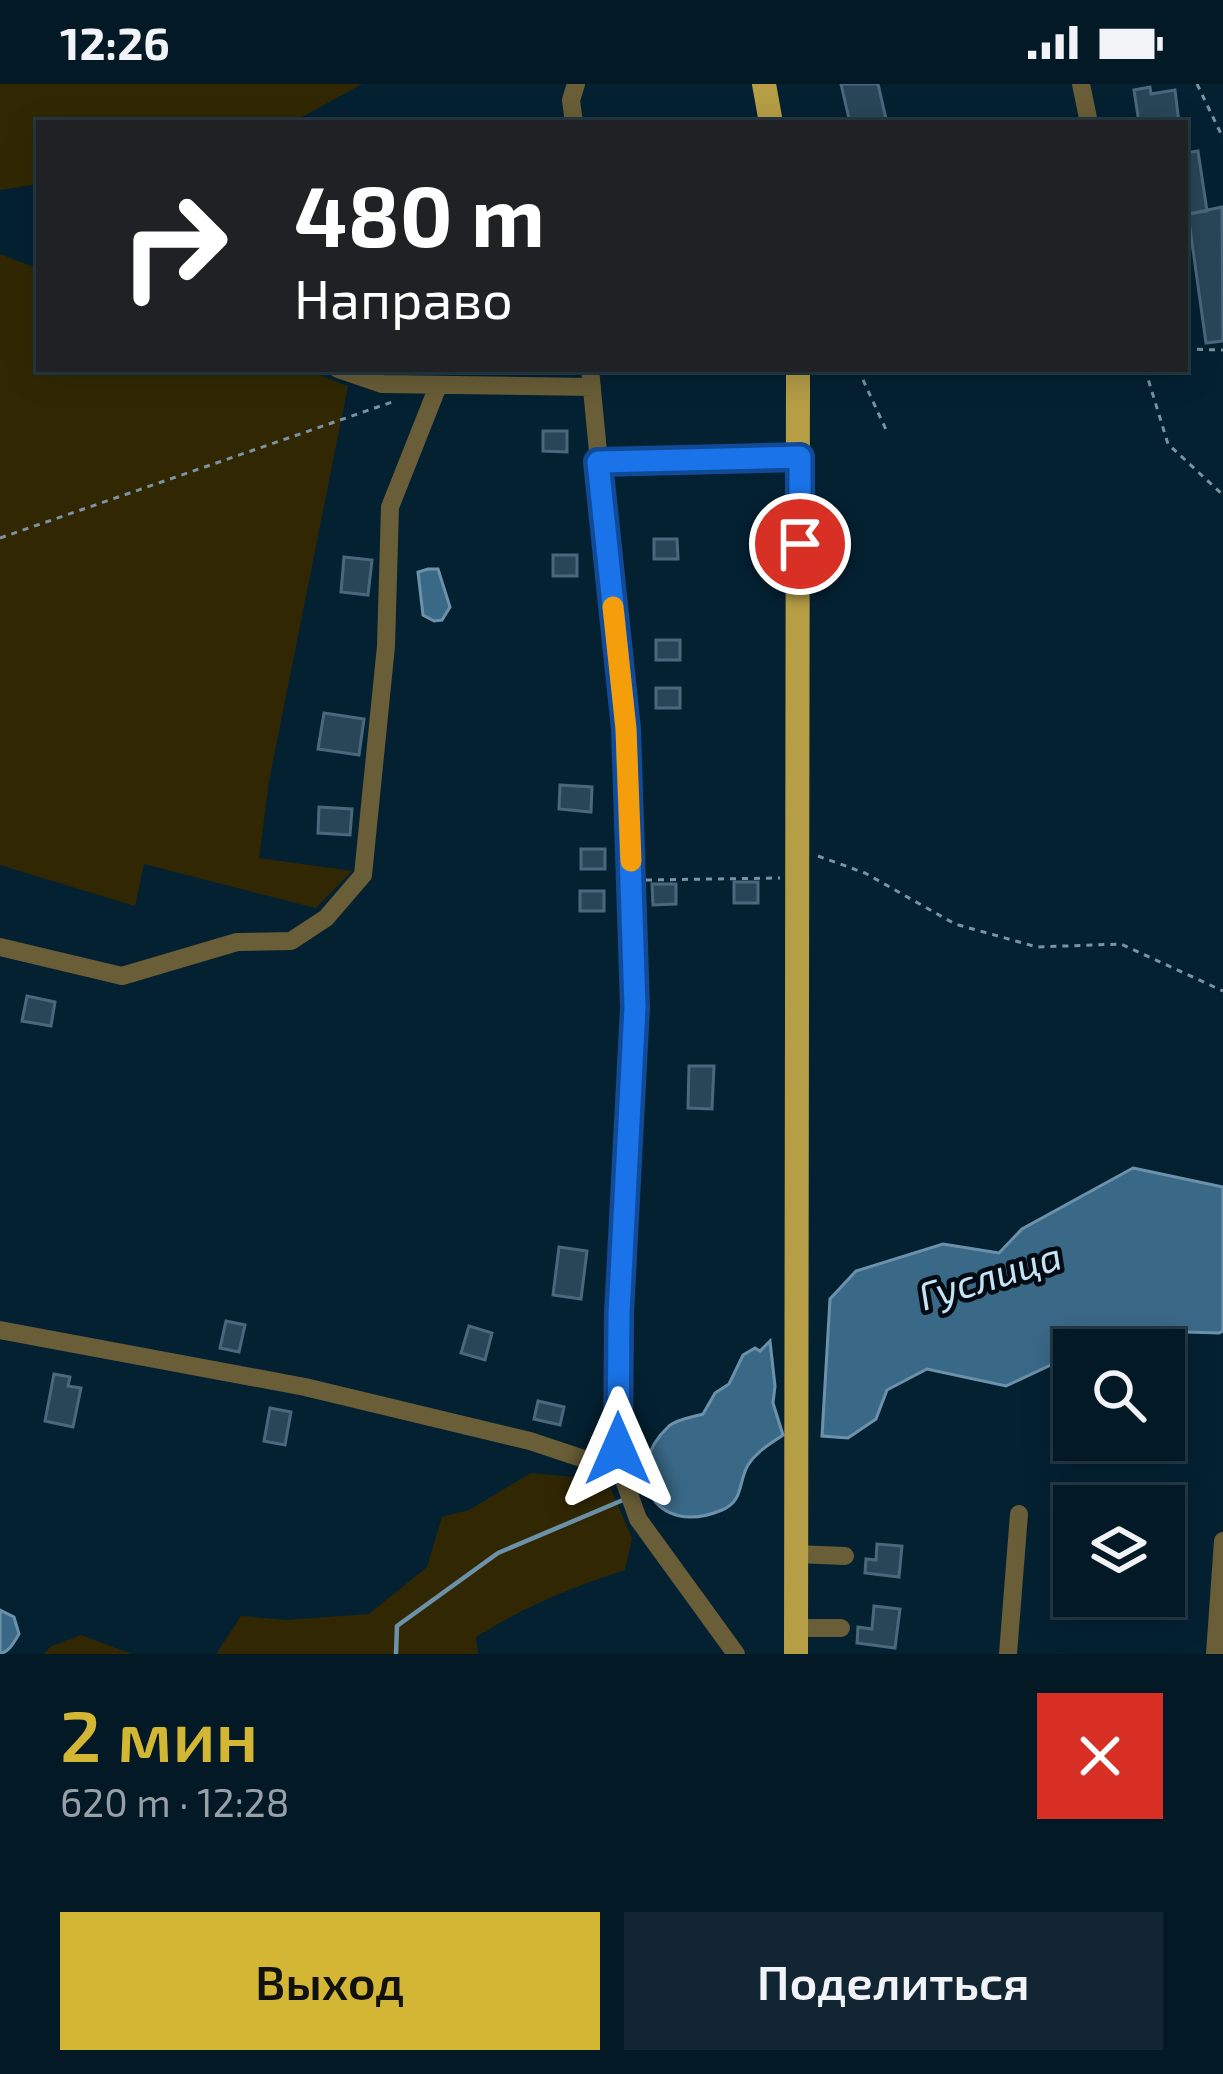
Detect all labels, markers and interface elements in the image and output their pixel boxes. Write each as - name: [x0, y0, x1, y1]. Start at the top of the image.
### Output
- text: 12:26: [60, 15, 170, 69]
- text: 480 m: [294, 163, 545, 264]
- icon: right: [96, 168, 252, 324]
- text: Направо: [294, 265, 513, 330]
- pin: [749, 493, 851, 595]
- icon: arrive: [767, 511, 833, 577]
- water label: Гуслица: [912, 1231, 1067, 1319]
- map controls: [1053, 1329, 1185, 1617]
- button: search: [1053, 1329, 1185, 1461]
- position arrow: [555, 1386, 681, 1512]
- button: layers: [1053, 1485, 1185, 1617]
- text: 2 мин: [60, 1690, 258, 1776]
- button: close: [1037, 1693, 1163, 1819]
- text: 620 m · 12:28: [60, 1778, 289, 1825]
- button: Выход: [60, 1912, 600, 2050]
- button: Поделиться: [624, 1912, 1163, 2050]

